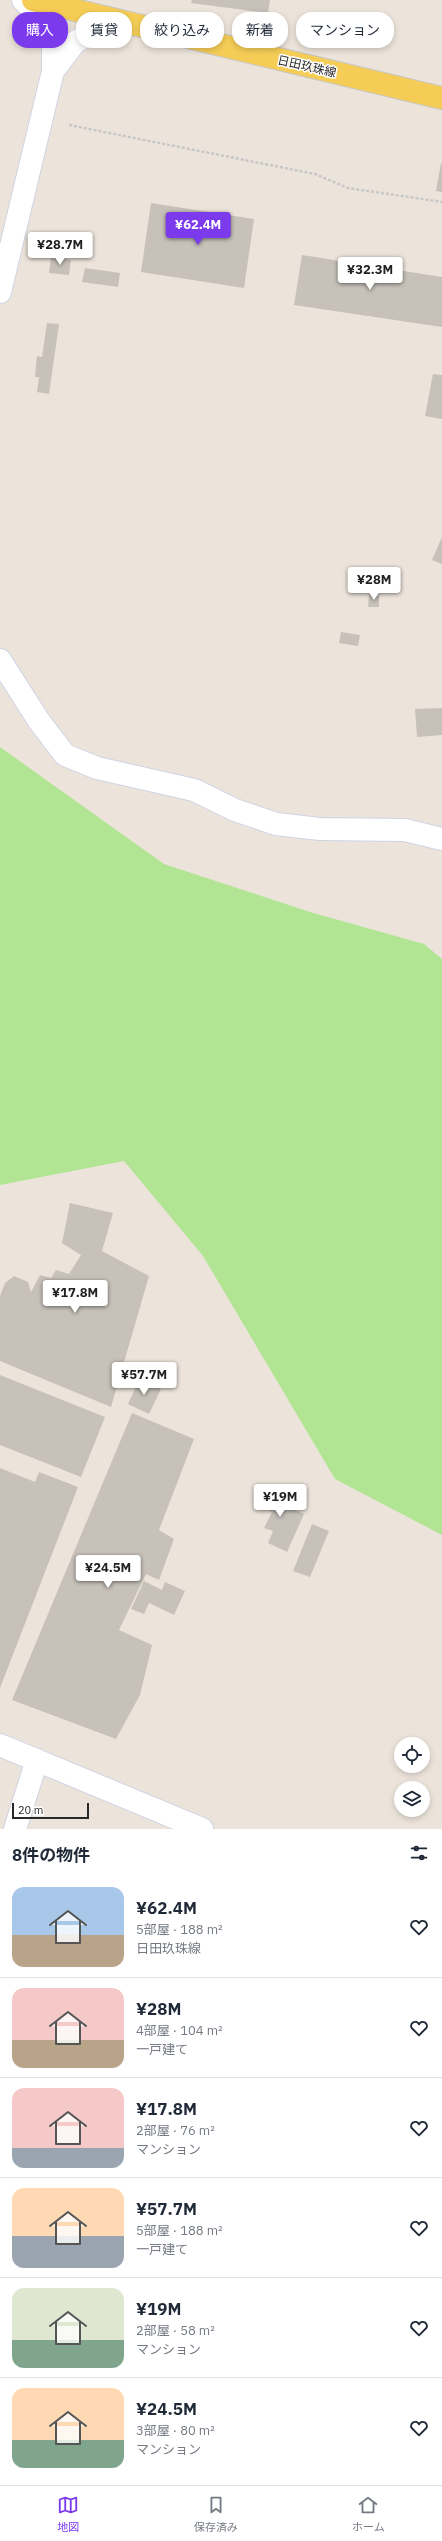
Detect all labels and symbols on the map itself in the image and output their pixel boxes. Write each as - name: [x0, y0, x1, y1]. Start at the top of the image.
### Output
- street label: 日田玖珠線: [276, 52, 338, 80]
- pin: ¥62.4M: [165, 212, 231, 246]
- pin: ¥28.7M: [27, 232, 93, 266]
- pin: ¥32.3M: [337, 257, 403, 291]
- pin: ¥28M: [350, 567, 398, 601]
- pin: ¥17.8M: [42, 1280, 108, 1314]
- pin: ¥57.7M: [111, 1362, 177, 1396]
- pin: ¥19M: [256, 1484, 304, 1518]
- pin: ¥24.5M: [75, 1555, 141, 1589]
- scale bar: [12, 1801, 89, 1820]

